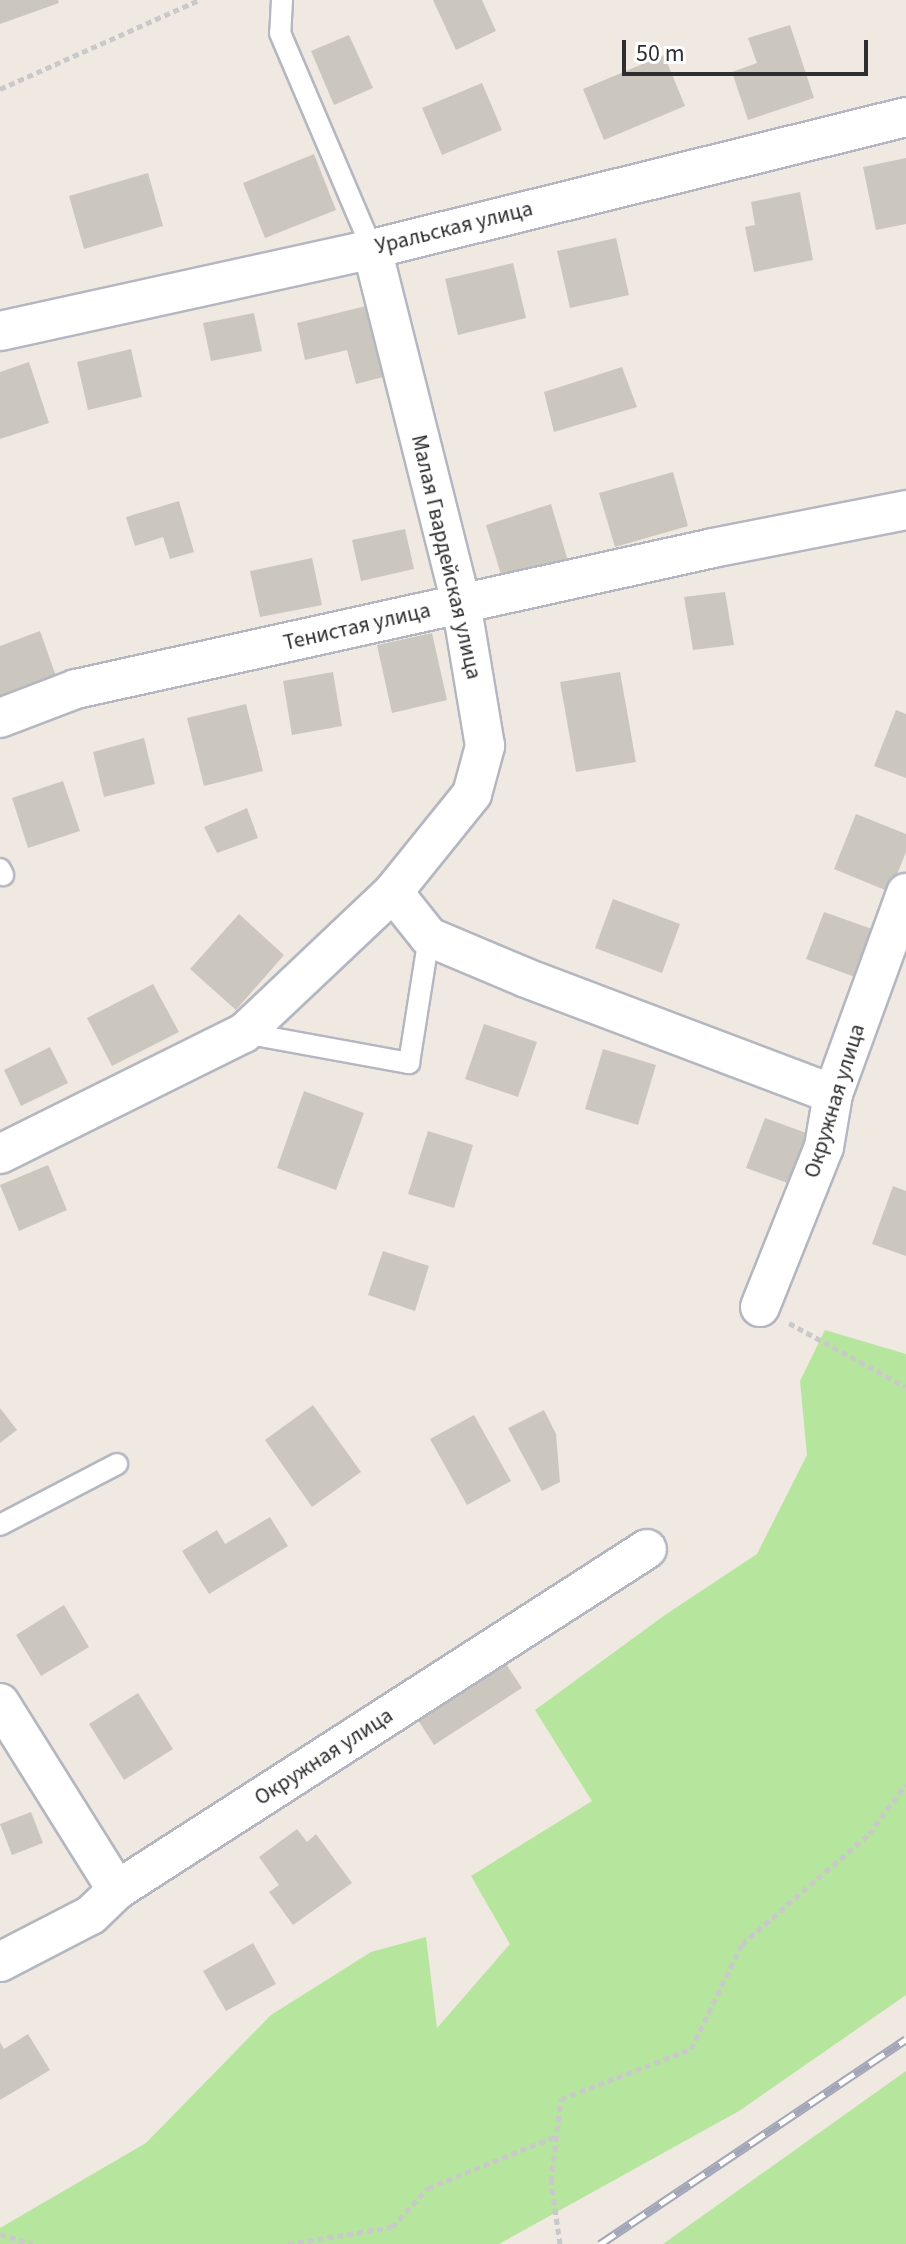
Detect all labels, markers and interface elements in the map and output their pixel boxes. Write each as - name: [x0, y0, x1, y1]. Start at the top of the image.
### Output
- scale bar: [626, 24, 872, 74]
- text: 50 m: [636, 36, 685, 71]
- street label: Уральская улица: [373, 196, 535, 260]
- street label: Малая Гвардейская улица: [405, 432, 487, 682]
- street label: Тенистая улица: [281, 597, 433, 657]
- street label: Окружная улица: [799, 1021, 871, 1181]
- street label: Окружная улица: [250, 1702, 398, 1812]

